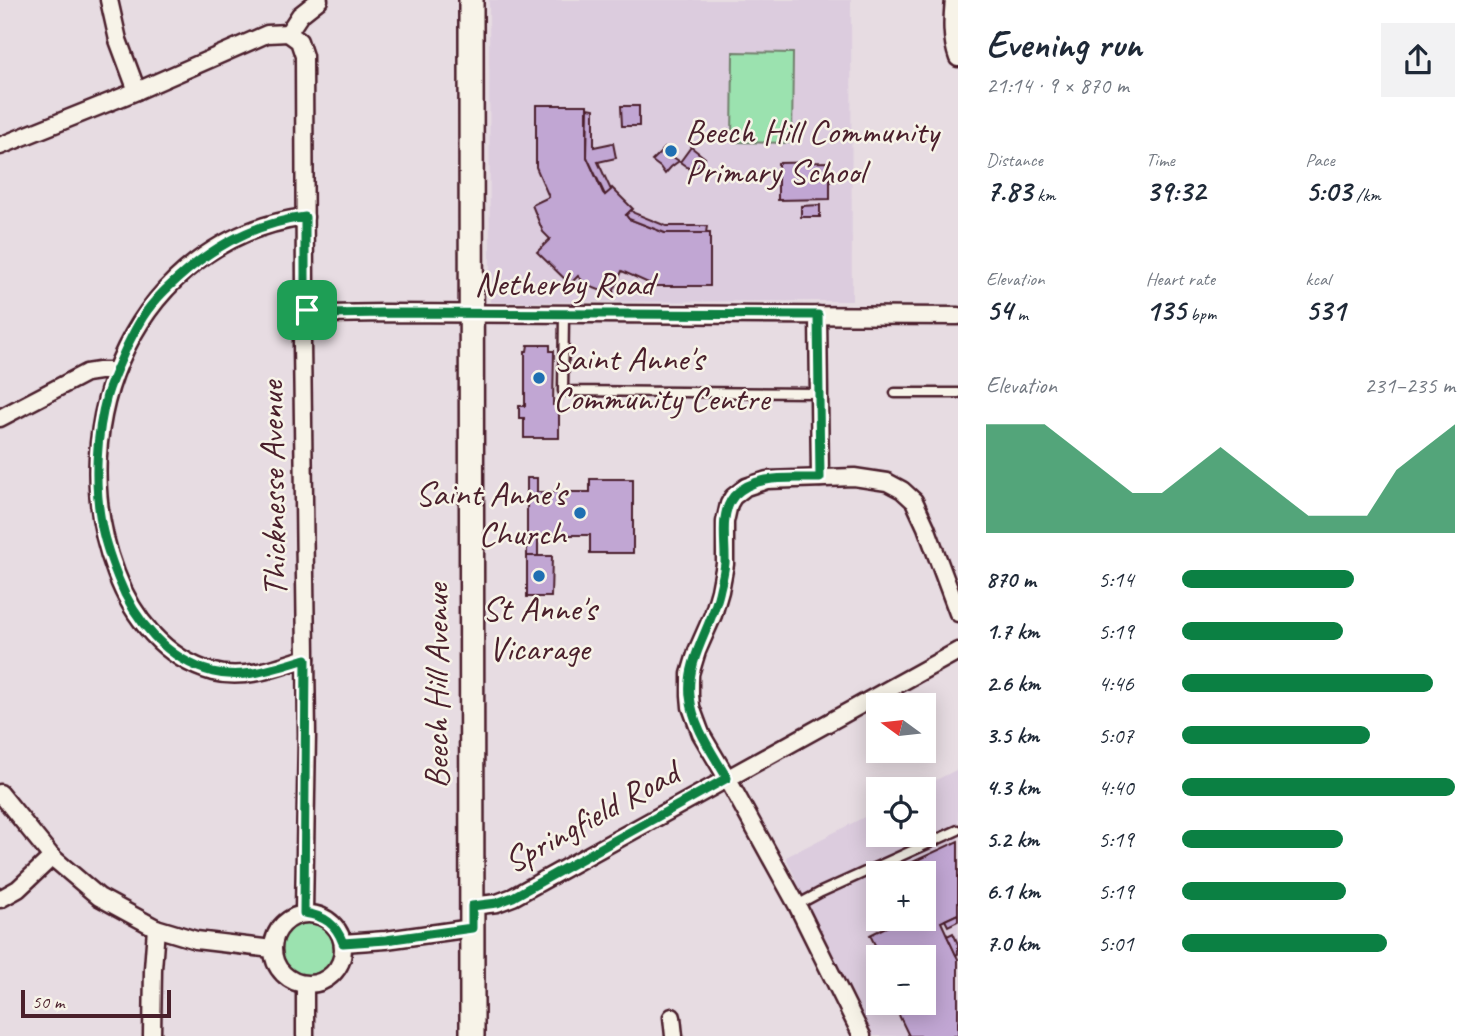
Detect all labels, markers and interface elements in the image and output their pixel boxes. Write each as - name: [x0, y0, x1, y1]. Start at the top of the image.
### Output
- text: Evening run: [986, 21, 1142, 68]
- button: share: [1381, 23, 1455, 97]
- text: 21:14 · 9 × 870 m: [986, 71, 1129, 100]
- place label: Beech Hill Community Primary School: [685, 109, 941, 194]
- marker: Beech Hill Community Primary School: [663, 143, 679, 159]
- text: Distance: [986, 148, 1043, 172]
- text: Time: [1146, 148, 1175, 172]
- text: Pace: [1305, 148, 1335, 172]
- text: 7.83: [986, 172, 1032, 210]
- text: 39:32: [1146, 172, 1205, 210]
- text: 5:03: [1305, 172, 1351, 210]
- text: km: [1032, 183, 1056, 207]
- text: /km: [1351, 183, 1381, 207]
- street label: Netherby Road: [474, 261, 659, 306]
- text: Elevation: [986, 267, 1044, 291]
- text: Heart rate: [1146, 267, 1215, 291]
- text: kcal: [1305, 267, 1330, 291]
- pin: [277, 280, 337, 340]
- icon: arrive: [288, 291, 326, 329]
- text: 54: [986, 291, 1013, 329]
- text: 135: [1146, 291, 1186, 329]
- text: 531: [1305, 291, 1345, 329]
- text: m: [1013, 302, 1028, 326]
- text: bpm: [1186, 302, 1216, 326]
- place label: Saint Anne's Community Centre: [553, 336, 772, 421]
- marker: Saint Anne's Community Centre: [531, 370, 547, 386]
- text: Elevation: [986, 371, 1057, 400]
- text: 231–235 m: [1364, 371, 1455, 400]
- street label: Thicknesse Avenue: [249, 378, 297, 597]
- place label: Saint Anne's Church: [415, 471, 569, 556]
- marker: Saint Anne's Church: [572, 505, 588, 521]
- text: 870 m: [986, 565, 1036, 594]
- text: 5:14: [1098, 565, 1134, 594]
- marker: St Anne's Vicarage: [531, 568, 547, 584]
- street label: Beech Hill Avenue: [414, 581, 459, 788]
- place label: St Anne's Vicarage: [482, 586, 599, 671]
- text: 1.7 km: [986, 617, 1039, 646]
- text: 5:19: [1098, 617, 1134, 646]
- text: 2.6 km: [986, 669, 1040, 698]
- text: 4:46: [1098, 669, 1134, 698]
- north arrow: [866, 693, 936, 763]
- map controls: [866, 693, 936, 1015]
- text: 3.5 km: [986, 721, 1039, 750]
- text: 5:07: [1098, 721, 1134, 750]
- street label: Springfield Road: [496, 748, 691, 883]
- text: 4.3 km: [986, 773, 1040, 802]
- text: 4:40: [1098, 773, 1134, 802]
- button: locate: [866, 777, 936, 847]
- text: 5.2 km: [986, 825, 1039, 854]
- text: 5:19: [1098, 825, 1134, 854]
- button: +: [866, 861, 936, 931]
- text: 6.1 km: [986, 877, 1040, 906]
- text: 5:19: [1098, 877, 1134, 906]
- text: 7.0 km: [986, 929, 1039, 958]
- text: 5:01: [1098, 929, 1134, 958]
- button: −: [866, 945, 936, 1015]
- scale bar: [21, 987, 172, 1019]
- text: 50 m: [32, 990, 64, 1014]

